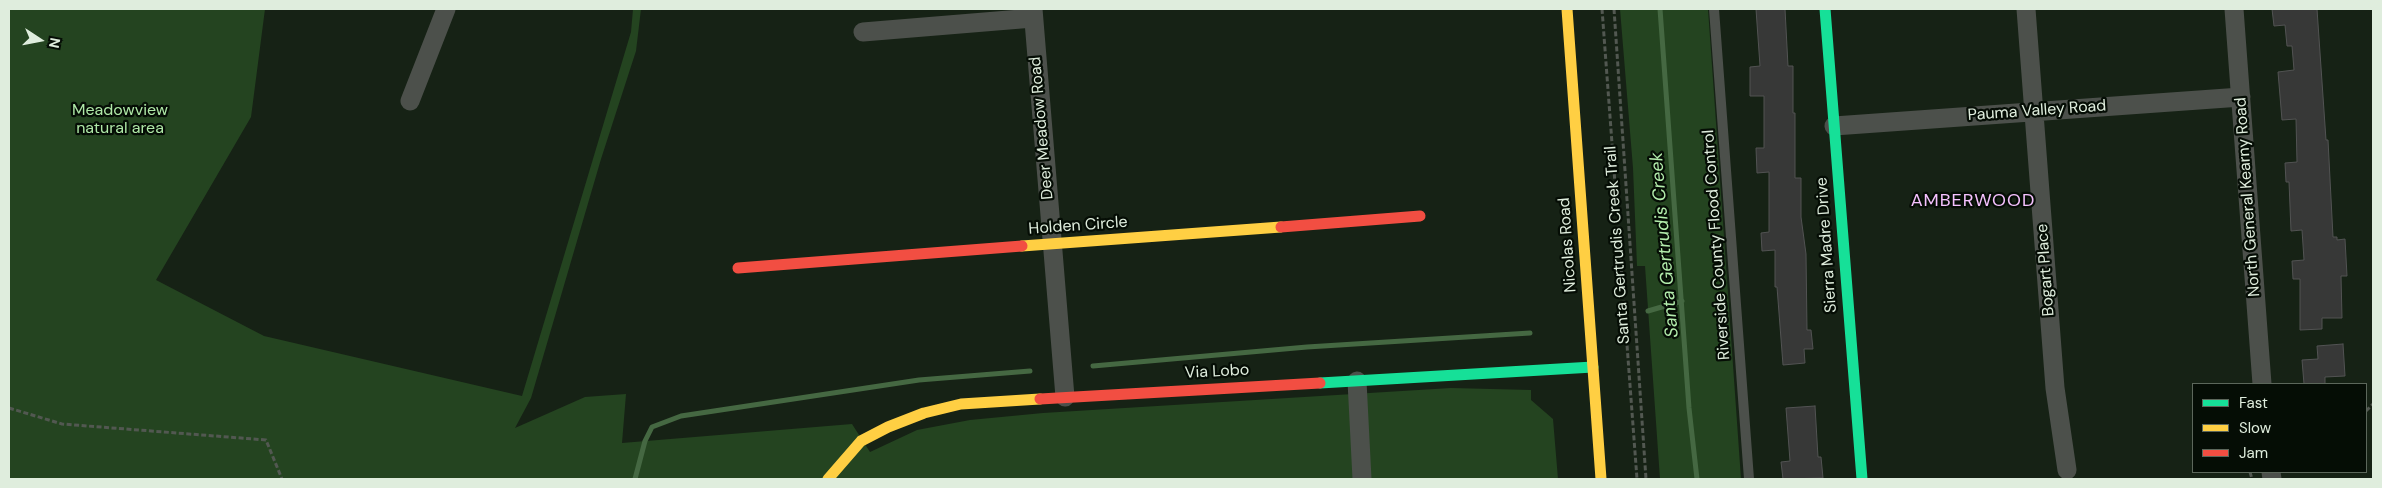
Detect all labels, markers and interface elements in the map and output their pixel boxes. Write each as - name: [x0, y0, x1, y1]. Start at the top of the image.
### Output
- north arrow: [15, 15, 65, 65]
- text: N: [45, 36, 65, 50]
- street label: Deer Meadow Road: [1026, 56, 1058, 200]
- street label: Pauma Valley Road: [1967, 97, 2107, 125]
- street label: North General Kearny Road: [2231, 97, 2265, 297]
- park label: Meadowview natural area: [72, 101, 168, 139]
- street label: Riverside County Flood Control: [1699, 129, 1735, 361]
- street label: Santa Gertrudis Creek Trail: [1601, 145, 1635, 345]
- water label: Santa Gertrudis Creek: [1646, 151, 1684, 339]
- street label: Sierra Madre Drive: [1813, 176, 1841, 314]
- district label: AMBERWOOD: [1910, 190, 2036, 212]
- street label: Nicolas Road: [1555, 197, 1581, 293]
- street label: Holden Circle: [1028, 213, 1128, 239]
- street label: Bogart Place: [2033, 223, 2059, 317]
- street label: Via Lobo: [1184, 361, 1250, 383]
- legend: [2192, 383, 2367, 473]
- text: Fast: [2239, 393, 2268, 413]
- text: Slow: [2239, 418, 2271, 438]
- text: Jam: [2239, 443, 2268, 463]

